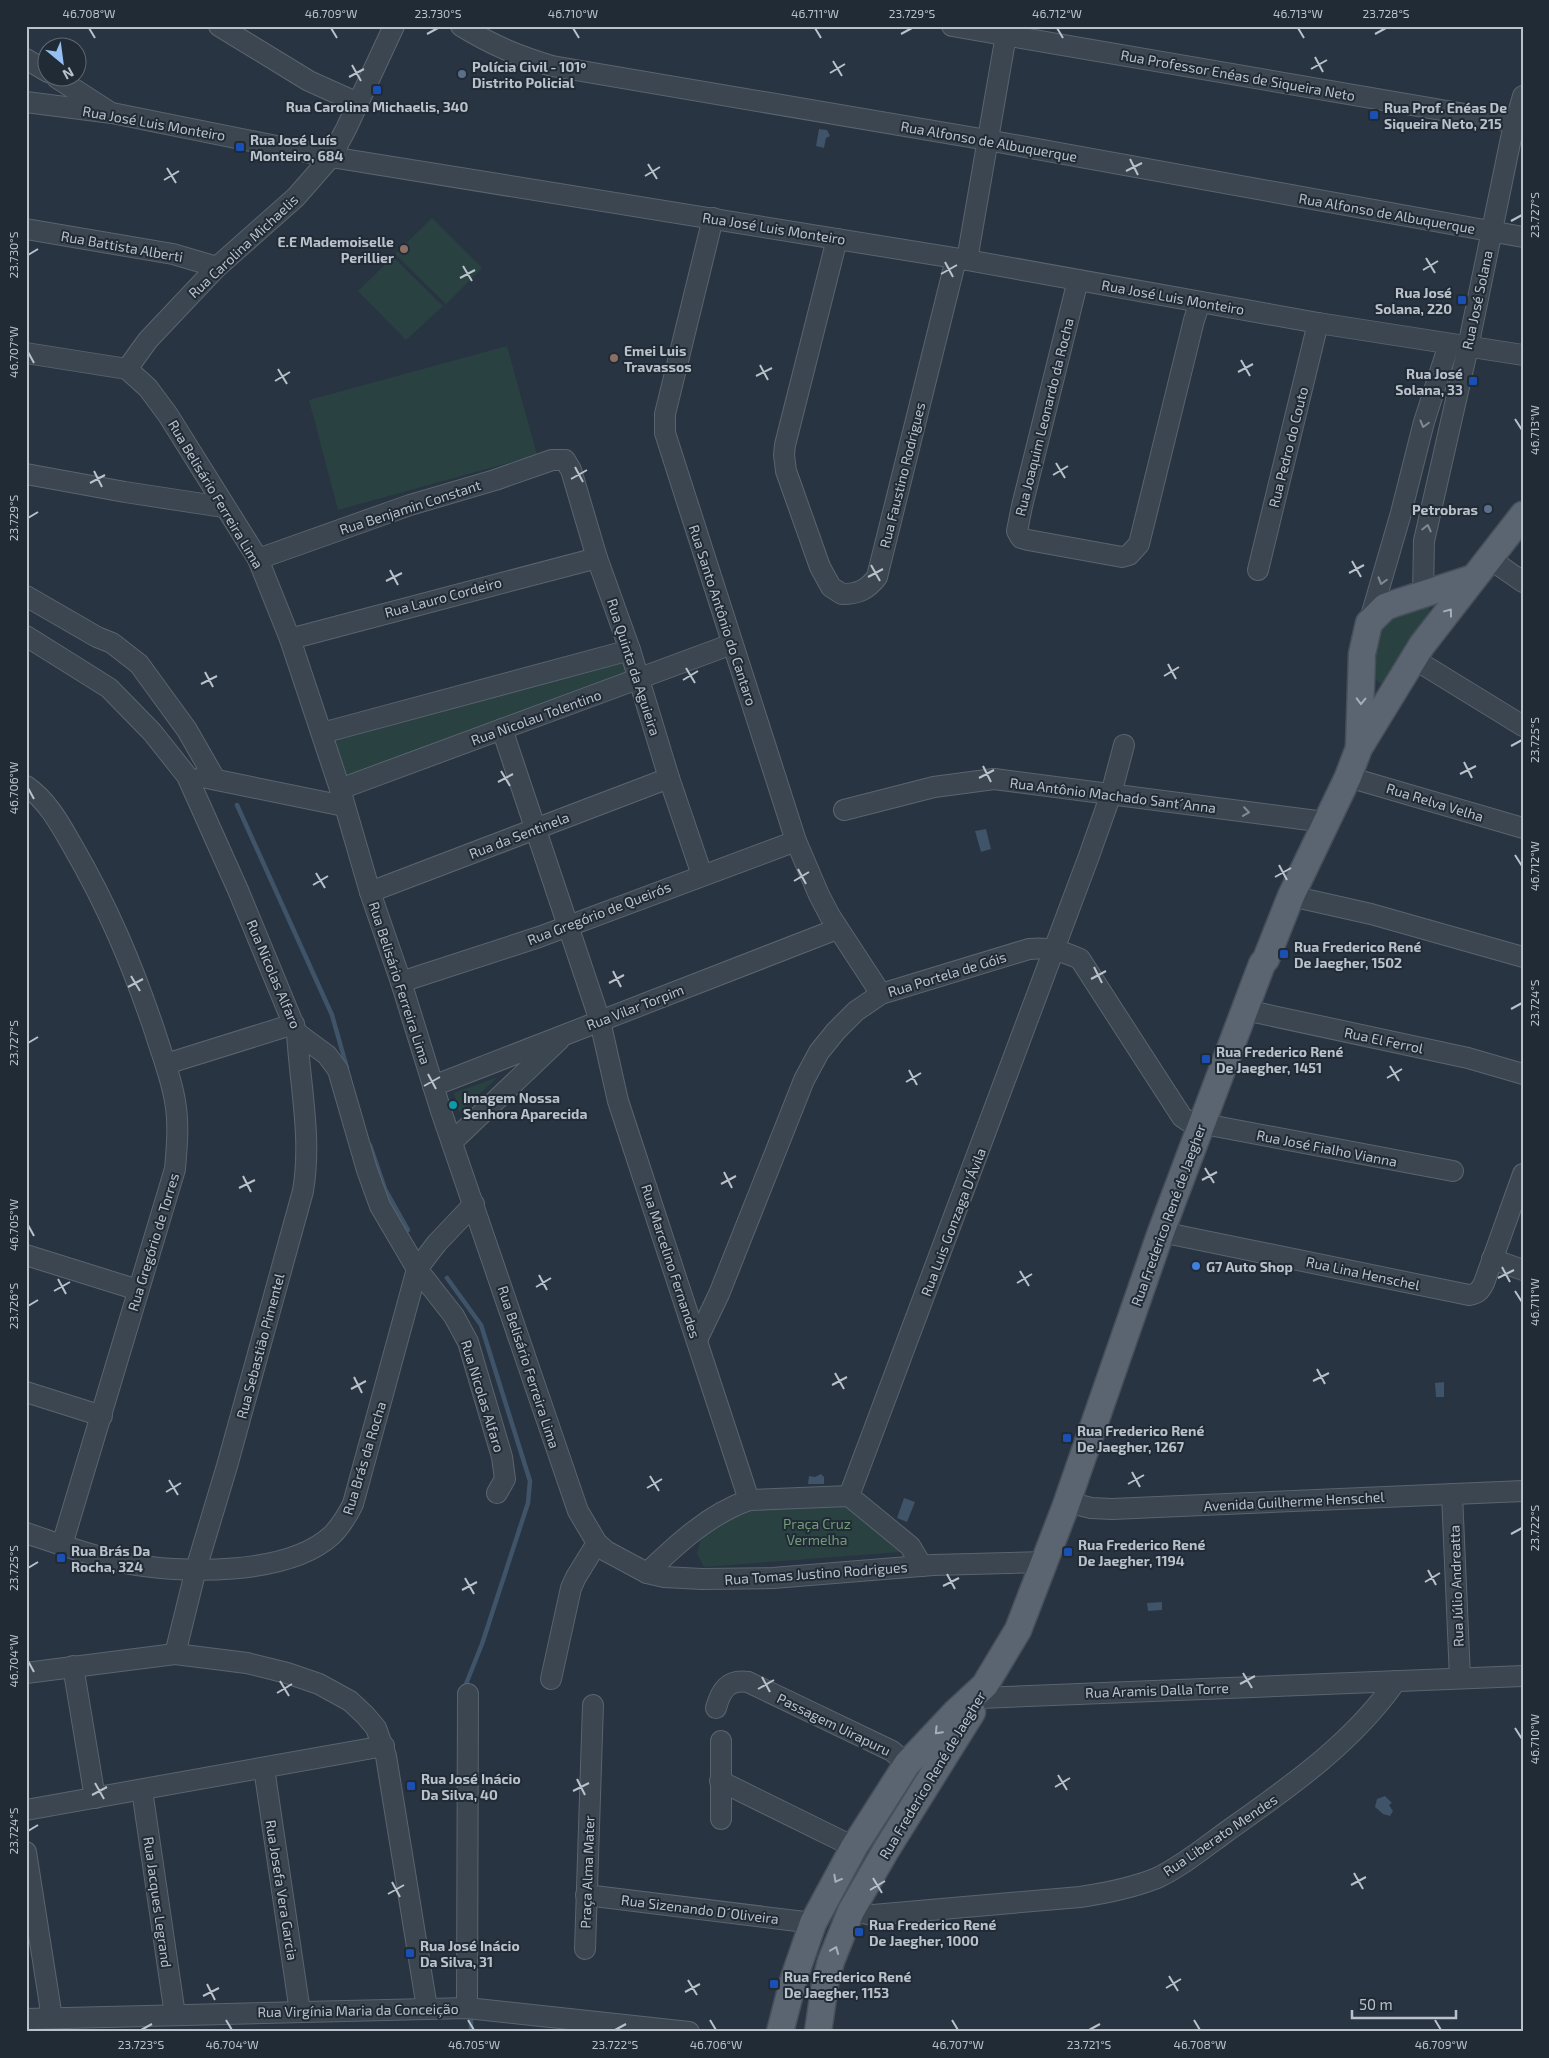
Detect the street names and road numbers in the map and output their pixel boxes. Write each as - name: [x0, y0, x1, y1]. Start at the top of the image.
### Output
- street label: Rua Professor Enéas de Siqueira Neto: [1119, 46, 1357, 104]
- street label: Rua José Luis Monteiro: [81, 102, 227, 144]
- street label: Rua Alfonso de Albuquerque: [899, 117, 1079, 165]
- street label: Rua Alfonso de Albuquerque: [1297, 189, 1477, 237]
- street label: Rua Carolina Michaelis: [185, 191, 301, 301]
- street label: Rua José Luis Monteiro: [701, 208, 847, 248]
- street label: Rua Battista Alberti: [60, 227, 184, 265]
- street label: Rua José Solana: [1458, 249, 1496, 351]
- street label: Rua José Luis Monteiro: [1100, 276, 1246, 318]
- street label: Rua Joaquim Leonardo da Rocha: [1011, 316, 1077, 518]
- street label: Rua Pedro do Couto: [1265, 385, 1311, 509]
- street label: Rua Faustino Rodrigues: [876, 400, 928, 550]
- street label: Rua Belisário Ferreira Lima: [165, 417, 267, 571]
- street label: Rua Benjamin Constant: [337, 476, 483, 538]
- street label: Rua Santo Antônio do Cantaro: [686, 522, 760, 708]
- street label: Rua Lauro Cordeiro: [383, 573, 503, 621]
- street label: Rua Quinta da Aguieira: [604, 596, 664, 738]
- street label: Rua Nicolau Tolentino: [469, 686, 603, 748]
- street label: Rua Antônio Machado Sant´Anna: [1009, 774, 1217, 816]
- street label: Rua Relva Velha: [1384, 779, 1486, 825]
- street label: Rua da Sentinela: [466, 808, 572, 862]
- street label: Rua Gregório de Queirós: [525, 878, 673, 948]
- street label: Rua Belisário Ferreira Lima: [366, 899, 434, 1067]
- street label: Rua Nicolas Alfaro: [243, 917, 305, 1031]
- street label: Rua Portela de Góis: [886, 948, 1008, 1000]
- street label: Rua Vilar Torpim: [584, 981, 686, 1033]
- street label: Rua El Ferrol: [1343, 1023, 1426, 1057]
- street label: Rua Frederico René de Jaegher: [1127, 1121, 1209, 1308]
- street label: Rua José Fialho Vianna: [1255, 1126, 1399, 1170]
- street label: Rua Luis Gonzaga D'Ávila: [917, 1145, 989, 1299]
- street label: Rua Gregório de Torres: [124, 1171, 182, 1313]
- street label: Rua Marcelino Fernandes: [638, 1182, 704, 1340]
- street label: Rua Lina Henschel: [1305, 1253, 1422, 1294]
- street label: Rua Sebastião Pimentel: [232, 1271, 288, 1421]
- street label: Rua Belisário Ferreira Lima: [495, 1283, 563, 1451]
- street label: Rua Nicolas Alfaro: [458, 1338, 508, 1454]
- street label: Rua Brás da Rocha: [339, 1399, 389, 1517]
- street label: Avenida Guilherme Henschel: [1203, 1488, 1386, 1514]
- street label: Rua Júlio Andreatta: [1445, 1525, 1467, 1647]
- street label: Rua Tomas Justino Rodrigues: [724, 1558, 908, 1588]
- street label: Rua Aramis Dalla Torre: [1085, 1679, 1229, 1701]
- street label: Rua Frederico René de Jaegher: [875, 1688, 989, 1862]
- street label: Passagem Uirapuru: [774, 1689, 894, 1759]
- street label: Rua Liberato Mendes: [1160, 1791, 1280, 1879]
- street label: Praça Alma Mater: [577, 1815, 598, 1929]
- street label: Rua Josefa Vera Garcia: [262, 1818, 302, 1962]
- street label: Rua Jacques Legrand: [140, 1835, 176, 1969]
- street label: Rua Sizenando D´Oliveira: [620, 1891, 780, 1927]
- street label: Rua Virgínia Maria da Conceição: [257, 2000, 459, 2021]

